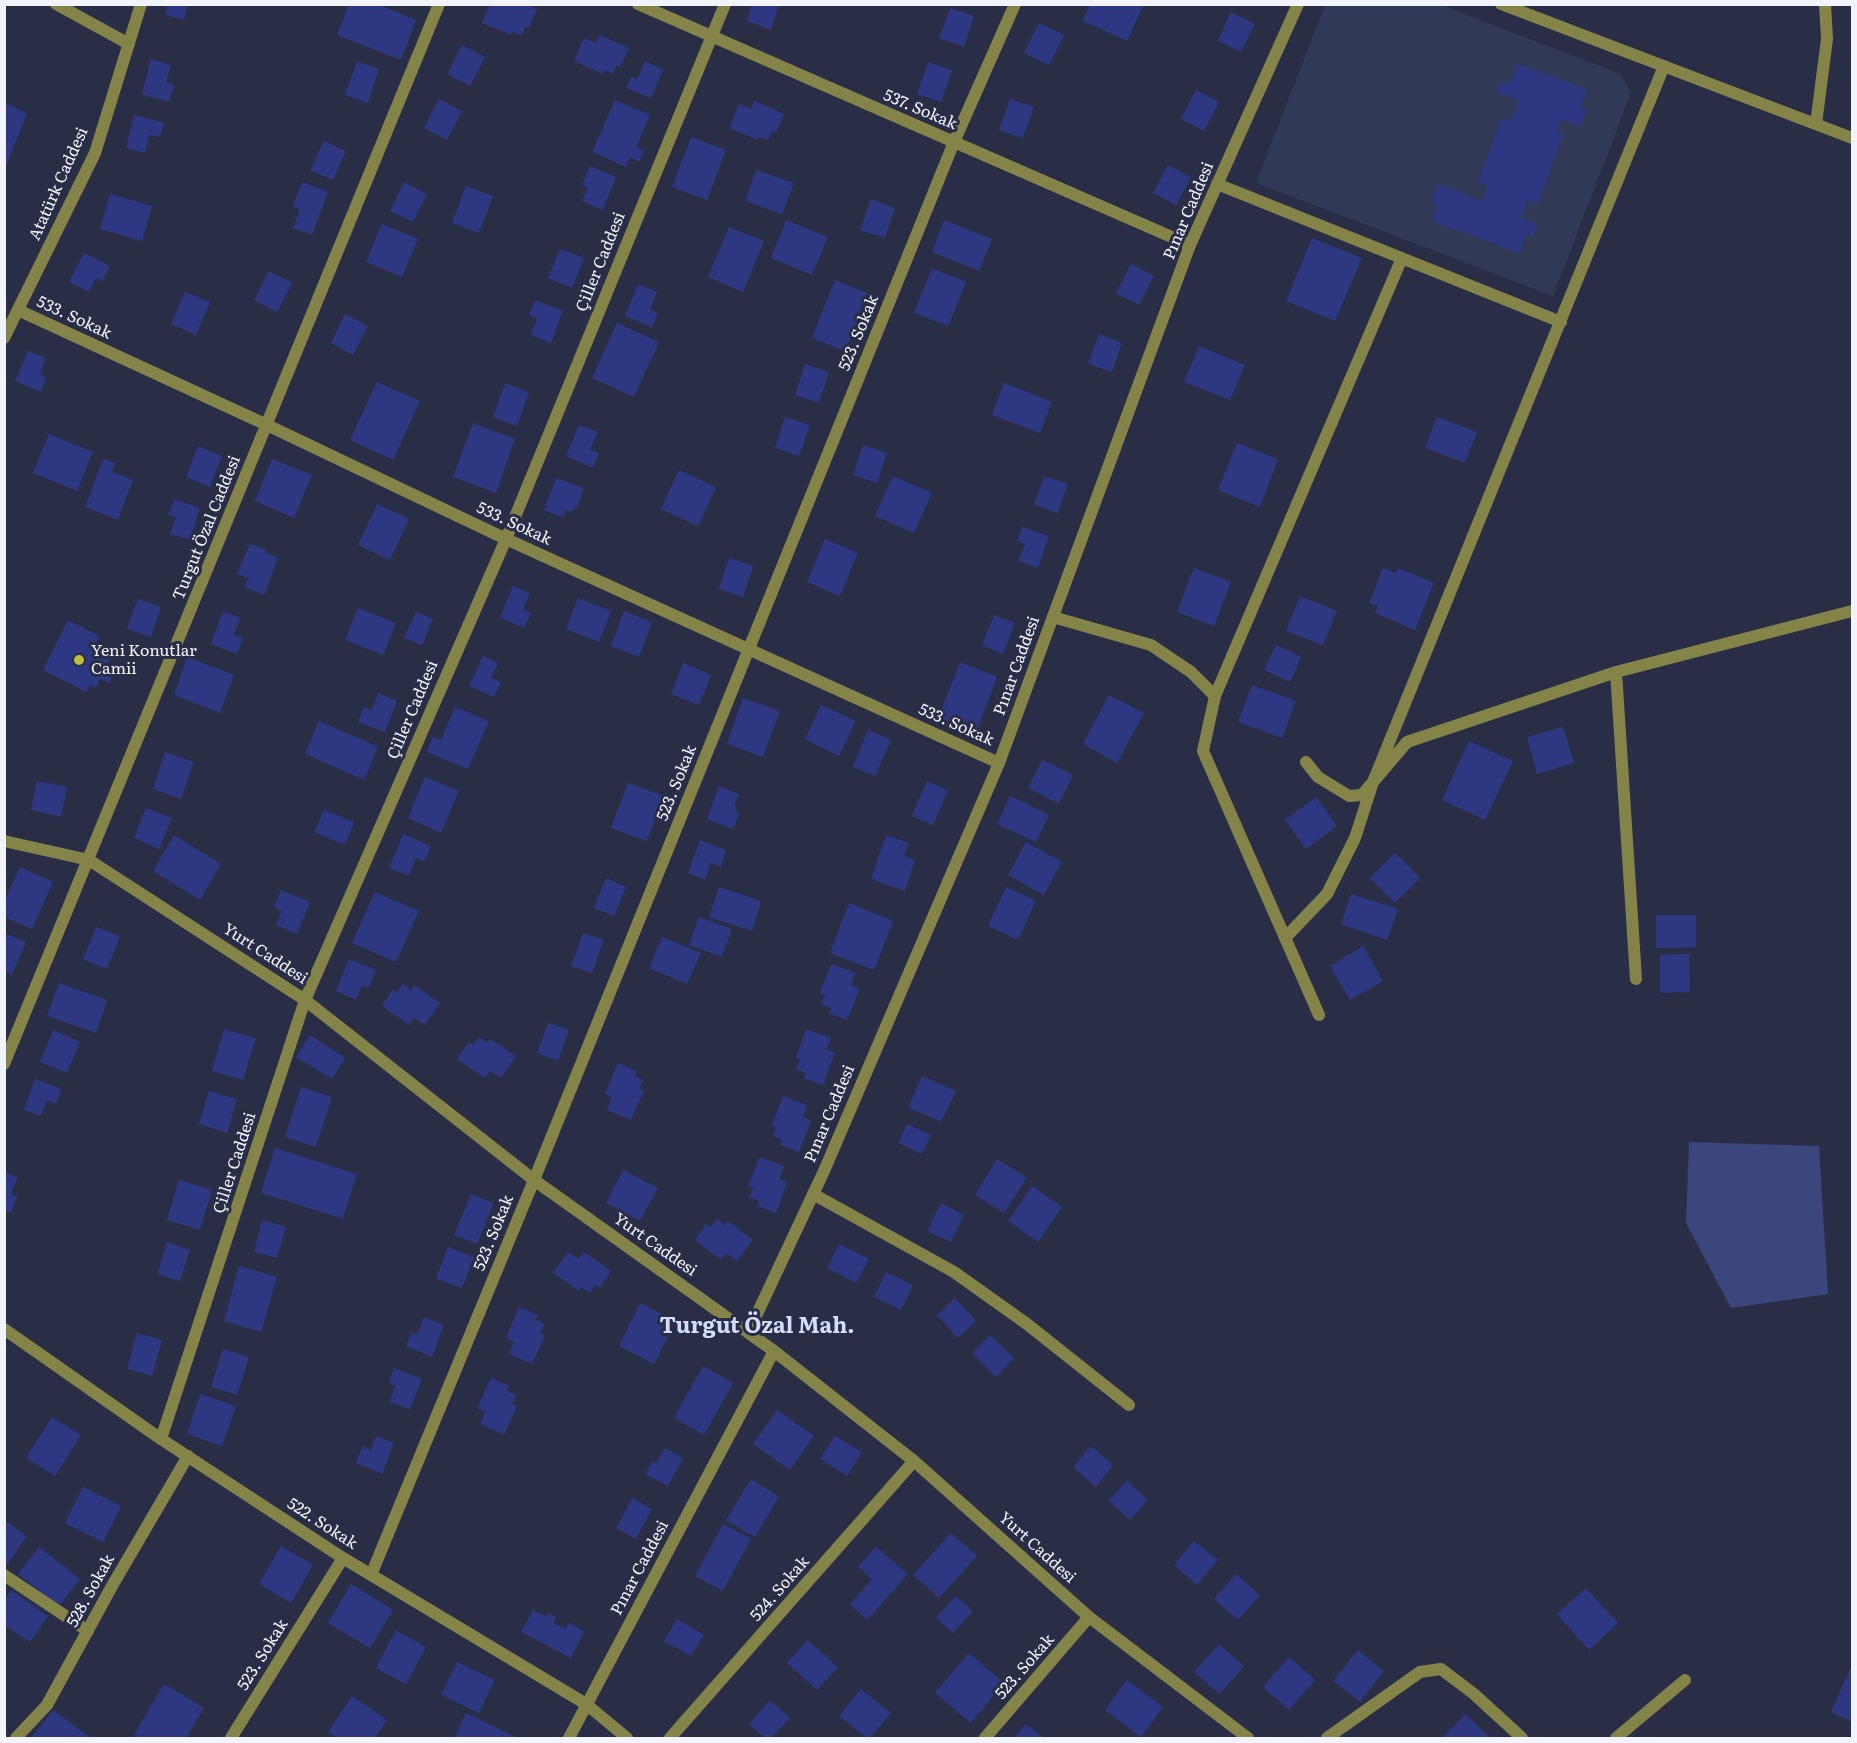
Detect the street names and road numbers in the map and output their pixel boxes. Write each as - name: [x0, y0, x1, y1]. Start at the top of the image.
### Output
- street label: 537. Sokak: [880, 86, 960, 134]
- street label: Atatürk Caddesi: [26, 125, 92, 243]
- street label: Pınar Caddesi: [1160, 159, 1218, 263]
- street label: Çiller Caddesi: [572, 210, 630, 314]
- street label: 533. Sokak: [34, 292, 114, 344]
- street label: 523. Sokak: [835, 292, 883, 374]
- street label: Turgut Özal Caddesi: [169, 453, 245, 603]
- street label: 533. Sokak: [474, 498, 554, 550]
- street label: Pınar Caddesi: [990, 614, 1044, 718]
- street label: Çiller Caddesi: [384, 658, 442, 762]
- street label: 533. Sokak: [915, 700, 997, 750]
- street label: 523. Sokak: [653, 742, 701, 824]
- street label: Yurt Caddesi: [219, 920, 311, 988]
- street label: Pınar Caddesi: [801, 1062, 859, 1166]
- street label: Çiller Caddesi: [210, 1110, 260, 1216]
- street label: 523. Sokak: [470, 1192, 518, 1274]
- street label: Yurt Caddesi: [610, 1209, 700, 1281]
- street label: 522. Sokak: [283, 1494, 361, 1554]
- street label: Yurt Caddesi: [995, 1508, 1079, 1588]
- street label: Pınar Caddesi: [607, 1517, 673, 1619]
- street label: 528. Sokak: [63, 1551, 119, 1631]
- street label: 524. Sokak: [746, 1552, 814, 1626]
- street label: 523. Sokak: [234, 1616, 292, 1694]
- street label: 523. Sokak: [991, 1630, 1059, 1704]

